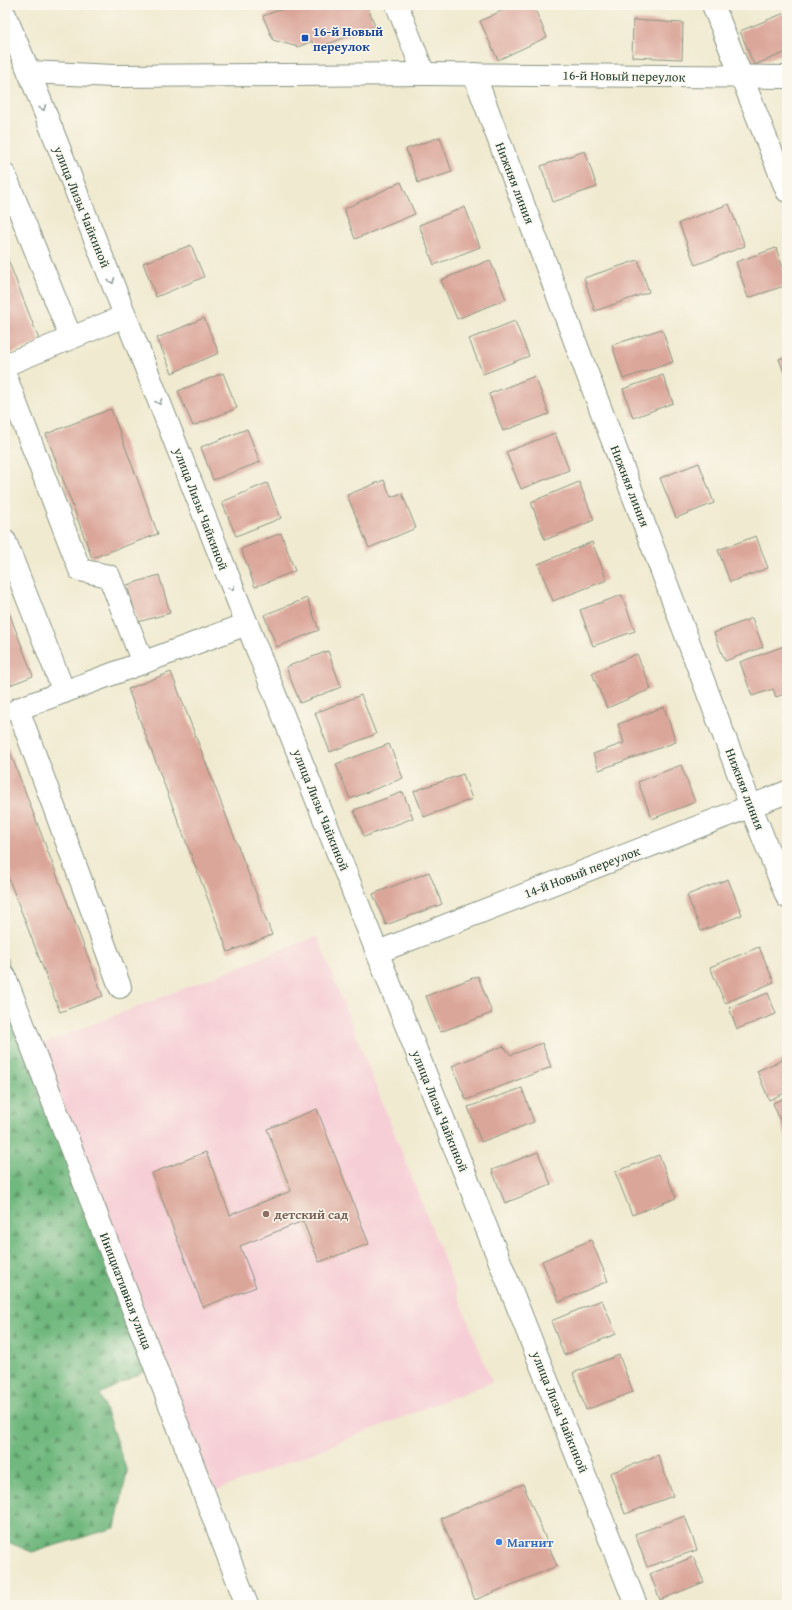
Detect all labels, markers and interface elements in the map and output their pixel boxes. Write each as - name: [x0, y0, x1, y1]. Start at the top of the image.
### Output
- place label: 16-й Новый переулок: [313, 22, 383, 56]
- marker: 16-й Новый переулок: [300, 33, 310, 43]
- street label: 16-й Новый переулок: [563, 65, 686, 87]
- one-way arrow: [39, 105, 47, 112]
- street label: Нижняя линия: [491, 139, 539, 227]
- street label: улица Лизы Чайкиной: [48, 142, 115, 271]
- one-way arrow: [107, 278, 115, 285]
- one-way arrow: [155, 398, 163, 405]
- street label: Нижняя линия: [606, 442, 654, 530]
- street label: улица Лизы Чайкиной: [169, 444, 233, 573]
- one-way arrow: [228, 585, 236, 592]
- street label: улица Лизы Чайкиной: [287, 745, 354, 874]
- street label: Нижняя линия: [721, 745, 769, 833]
- street label: 14-й Новый переулок: [521, 841, 643, 903]
- street label: улица Лизы Чайкиной: [406, 1046, 473, 1175]
- place label: детский сад: [274, 1205, 349, 1224]
- marker: детский сад: [261, 1209, 271, 1219]
- street label: Инициативная улица: [95, 1230, 157, 1353]
- street label: улица Лизы Чайкиной: [526, 1347, 593, 1476]
- place label: Магнит: [507, 1533, 554, 1552]
- marker: Магнит: [494, 1537, 504, 1547]

